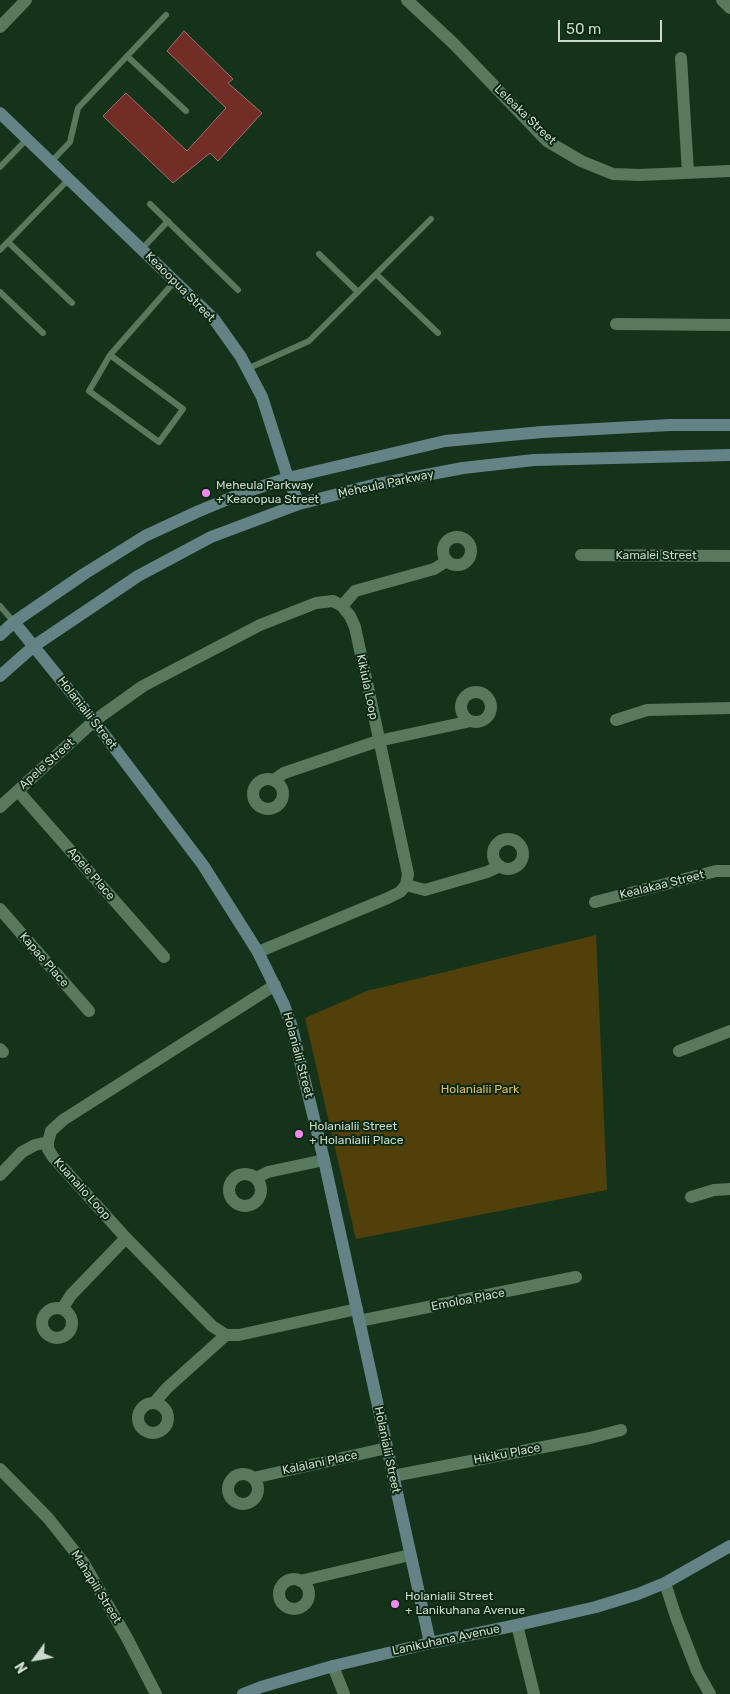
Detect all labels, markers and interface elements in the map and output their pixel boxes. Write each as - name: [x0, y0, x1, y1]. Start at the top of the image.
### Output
- scale bar: [560, 10, 664, 42]
- text: 50 m: [566, 20, 601, 38]
- street label: Leleaka Street: [491, 82, 559, 148]
- street label: Keaoopua Street: [142, 249, 218, 325]
- street label: Meheula Parkway: [337, 467, 435, 501]
- place label: Meheula Parkway + Keaoopua Street: [216, 479, 319, 507]
- marker: Meheula Parkway + Keaoopua Street: [200, 487, 212, 499]
- street label: Kamalei Street: [615, 549, 697, 563]
- street label: Kikiula Loop: [353, 653, 381, 721]
- street label: Holanialii Street: [54, 674, 120, 752]
- street label: Apele Street: [16, 736, 78, 792]
- street label: Apele Place: [64, 845, 118, 903]
- street label: Kealakaa Street: [618, 868, 706, 902]
- street label: Kapae Place: [16, 930, 72, 990]
- street label: Holanialii Street: [280, 1011, 316, 1099]
- park label: Holanialii Park: [441, 1083, 519, 1097]
- place label: Holanialii Street + Holanialii Place: [309, 1120, 403, 1148]
- marker: Holanialii Street + Holanialii Place: [293, 1128, 305, 1140]
- street label: Kuanalio Loop: [51, 1155, 113, 1223]
- street label: Emoloa Place: [430, 1286, 506, 1314]
- street label: Holanialii Street: [371, 1405, 403, 1495]
- street label: Hikiku Place: [472, 1440, 542, 1468]
- street label: Kalalani Place: [281, 1448, 359, 1478]
- street label: Mahapili Street: [68, 1548, 124, 1626]
- place label: Holanialii Street + Lanikuhana Avenue: [405, 1590, 525, 1618]
- marker: Holanialii Street + Lanikuhana Avenue: [389, 1598, 401, 1610]
- street label: Lanikuhana Avenue: [391, 1622, 501, 1658]
- north arrow: [10, 1634, 60, 1684]
- text: N: [12, 1658, 32, 1676]

